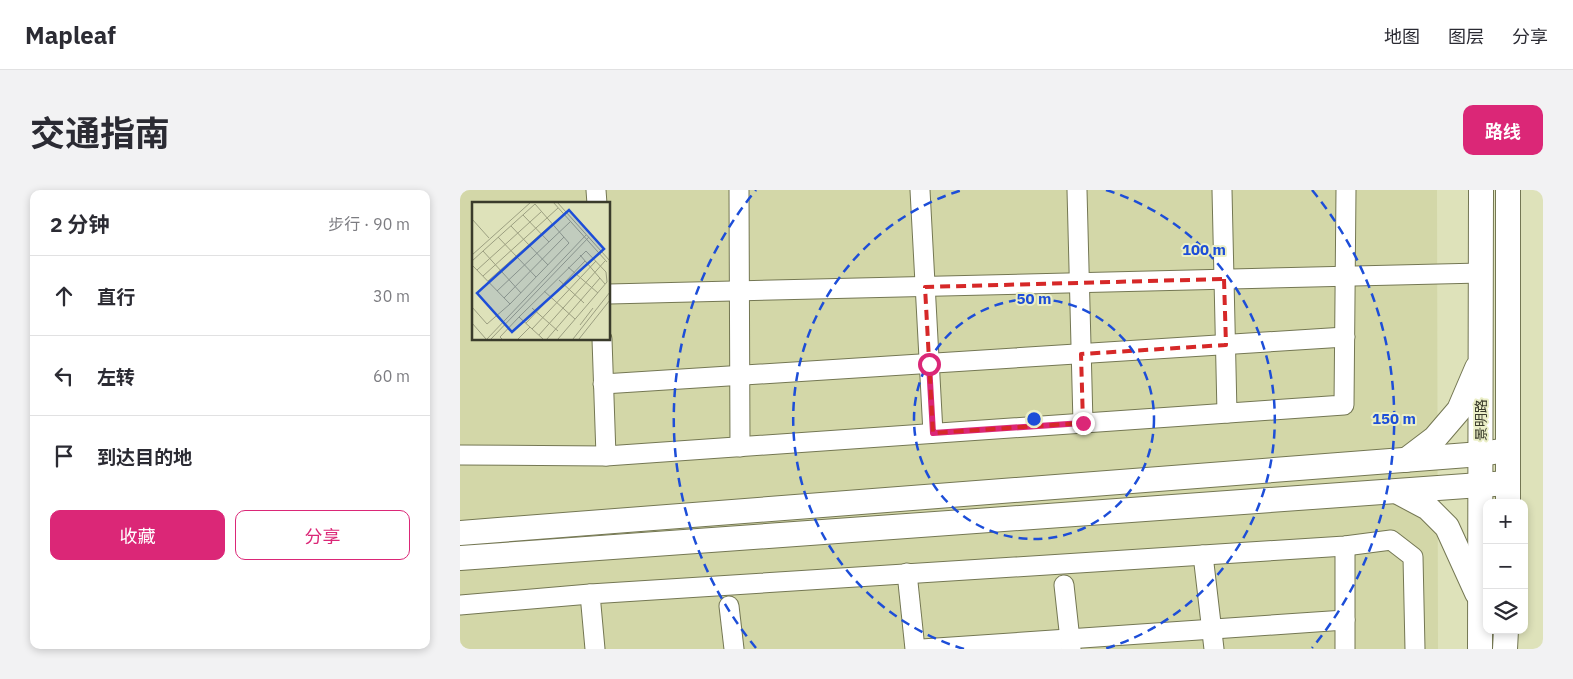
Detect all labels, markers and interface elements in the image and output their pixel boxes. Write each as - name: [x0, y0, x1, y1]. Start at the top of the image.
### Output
- text: Mapleaf: [25, 19, 116, 51]
- text: 地图: [1384, 25, 1420, 48]
- text: 图层: [1448, 25, 1484, 48]
- text: 分享: [1512, 25, 1548, 48]
- button: 路线: [1463, 105, 1543, 155]
- text: 交通指南: [30, 110, 170, 156]
- inset map: [472, 202, 610, 340]
- text: 2 分钟: [50, 210, 110, 238]
- text: 步行 · 90 m: [328, 214, 410, 234]
- text: 100 m: [1182, 240, 1226, 259]
- icon: ahead: [50, 282, 78, 310]
- text: 直行: [97, 285, 135, 309]
- text: 30 m: [373, 286, 410, 306]
- text: 50 m: [1017, 289, 1051, 308]
- route start: [918, 353, 941, 376]
- icon: left: [50, 362, 78, 390]
- text: 左转: [97, 365, 135, 389]
- text: 60 m: [373, 366, 410, 386]
- street label: 景明路: [1472, 399, 1490, 441]
- text: 150 m: [1372, 409, 1416, 428]
- centre of rings: [1025, 410, 1043, 428]
- route end: [1072, 412, 1095, 435]
- icon: arrive: [50, 442, 78, 470]
- text: 到达目的地: [97, 445, 192, 469]
- map controls: [1483, 499, 1528, 634]
- button: +: [1483, 499, 1528, 544]
- button: 收藏: [50, 510, 225, 560]
- button: 分享: [235, 510, 410, 560]
- button: −: [1483, 544, 1528, 589]
- button: layers: [1483, 589, 1528, 634]

